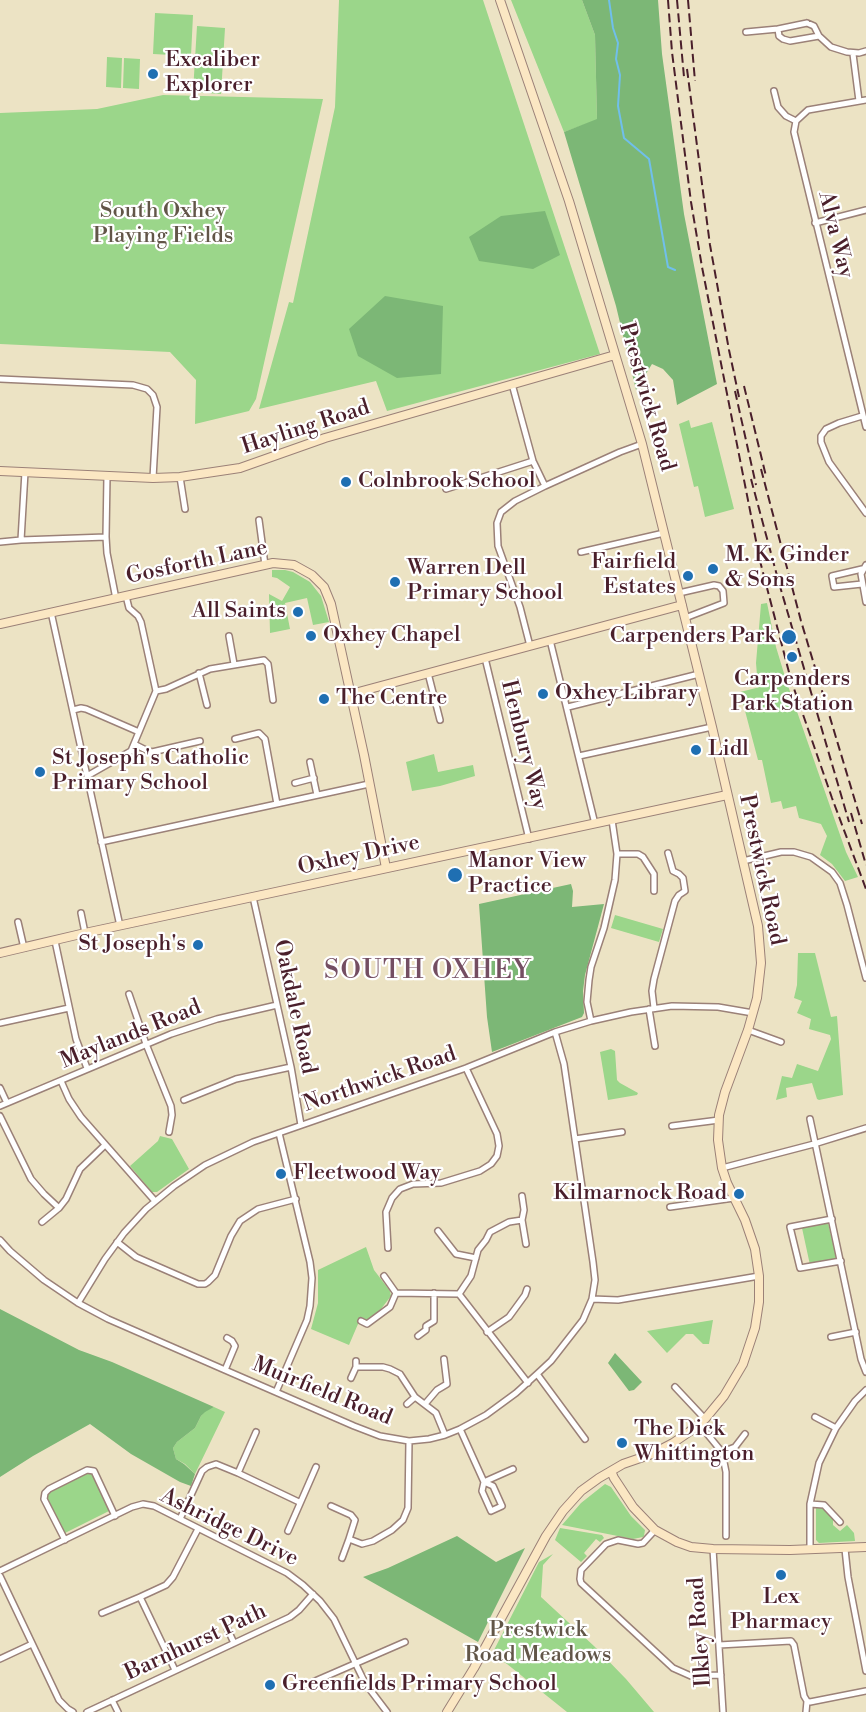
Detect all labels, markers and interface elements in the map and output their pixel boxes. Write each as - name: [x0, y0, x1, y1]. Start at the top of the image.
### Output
- place label: Excaliber Explorer: [165, 48, 260, 100]
- marker: Excaliber Explorer: [146, 67, 160, 81]
- street label: Alva Way: [811, 189, 859, 281]
- park label: South Oxhey Playing Fields: [93, 199, 233, 250]
- street label: Prestwick Road: [612, 320, 680, 474]
- street label: Hayling Road: [239, 395, 373, 461]
- place label: Colnbrook School: [358, 469, 536, 495]
- marker: Colnbrook School: [339, 475, 353, 489]
- street label: Gosforth Lane: [124, 535, 270, 591]
- place label: M. K. Ginder & Sons: [725, 543, 849, 594]
- place label: Fairfield Estates: [591, 550, 676, 602]
- place label: Warren Dell Primary School: [407, 556, 563, 608]
- marker: M. K. Ginder & Sons: [706, 562, 720, 576]
- marker: Fairfield Estates: [681, 569, 695, 583]
- marker: Warren Dell Primary School: [388, 575, 402, 589]
- place label: All Saints: [192, 599, 286, 625]
- marker: All Saints: [291, 605, 305, 619]
- place label: Oxhey Chapel: [323, 623, 460, 649]
- place label: Carpenders Park: [610, 624, 776, 650]
- marker: Carpenders Park: [780, 628, 798, 646]
- marker: Oxhey Chapel: [304, 629, 318, 643]
- marker: Carpenders Park Station: [785, 650, 799, 664]
- place label: Carpenders Park Station: [731, 667, 853, 718]
- street label: Henbury Way: [494, 677, 552, 813]
- place label: Oxhey Library: [555, 681, 699, 707]
- place label: The Centre: [336, 686, 447, 712]
- marker: Oxhey Library: [536, 687, 550, 701]
- marker: The Centre: [317, 692, 331, 706]
- place label: Lidl: [708, 737, 749, 763]
- marker: Lidl: [689, 743, 703, 757]
- place label: St Joseph's Catholic Primary School: [52, 746, 249, 798]
- marker: St Joseph's Catholic Primary School: [33, 765, 47, 779]
- street label: Prestwick Road: [732, 792, 790, 948]
- street label: Oxhey Drive: [296, 830, 422, 882]
- place label: Manor View Practice: [468, 849, 586, 900]
- marker: Manor View Practice: [446, 866, 464, 884]
- place label: St Joseph's: [78, 932, 186, 958]
- street label: Oakdale Road: [267, 937, 321, 1077]
- marker: St Joseph's: [191, 938, 205, 952]
- district label: SOUTH OXHEY: [324, 956, 532, 988]
- street label: Maylands Road: [57, 995, 205, 1075]
- street label: Northwick Road: [300, 1041, 460, 1119]
- place label: Fleetwood Way: [293, 1161, 441, 1187]
- marker: Fleetwood Way: [274, 1167, 288, 1181]
- place label: Kilmarnock Road: [553, 1181, 727, 1207]
- marker: Kilmarnock Road: [732, 1187, 746, 1201]
- street label: Muirfield Road: [248, 1352, 396, 1432]
- place label: The Dick Whittington: [634, 1417, 754, 1468]
- marker: The Dick Whittington: [615, 1436, 629, 1450]
- street label: Ashridge Drive: [156, 1483, 302, 1573]
- marker: Lex Pharmacy: [774, 1568, 788, 1582]
- street label: Ilkley Road: [684, 1576, 718, 1688]
- place label: Lex Pharmacy: [730, 1585, 832, 1636]
- street label: Barnhurst Path: [121, 1599, 271, 1687]
- park label: Prestwick Road Meadows: [465, 1618, 611, 1670]
- place label: Greenfields Primary School: [282, 1672, 557, 1698]
- marker: Greenfields Primary School: [263, 1678, 277, 1692]

